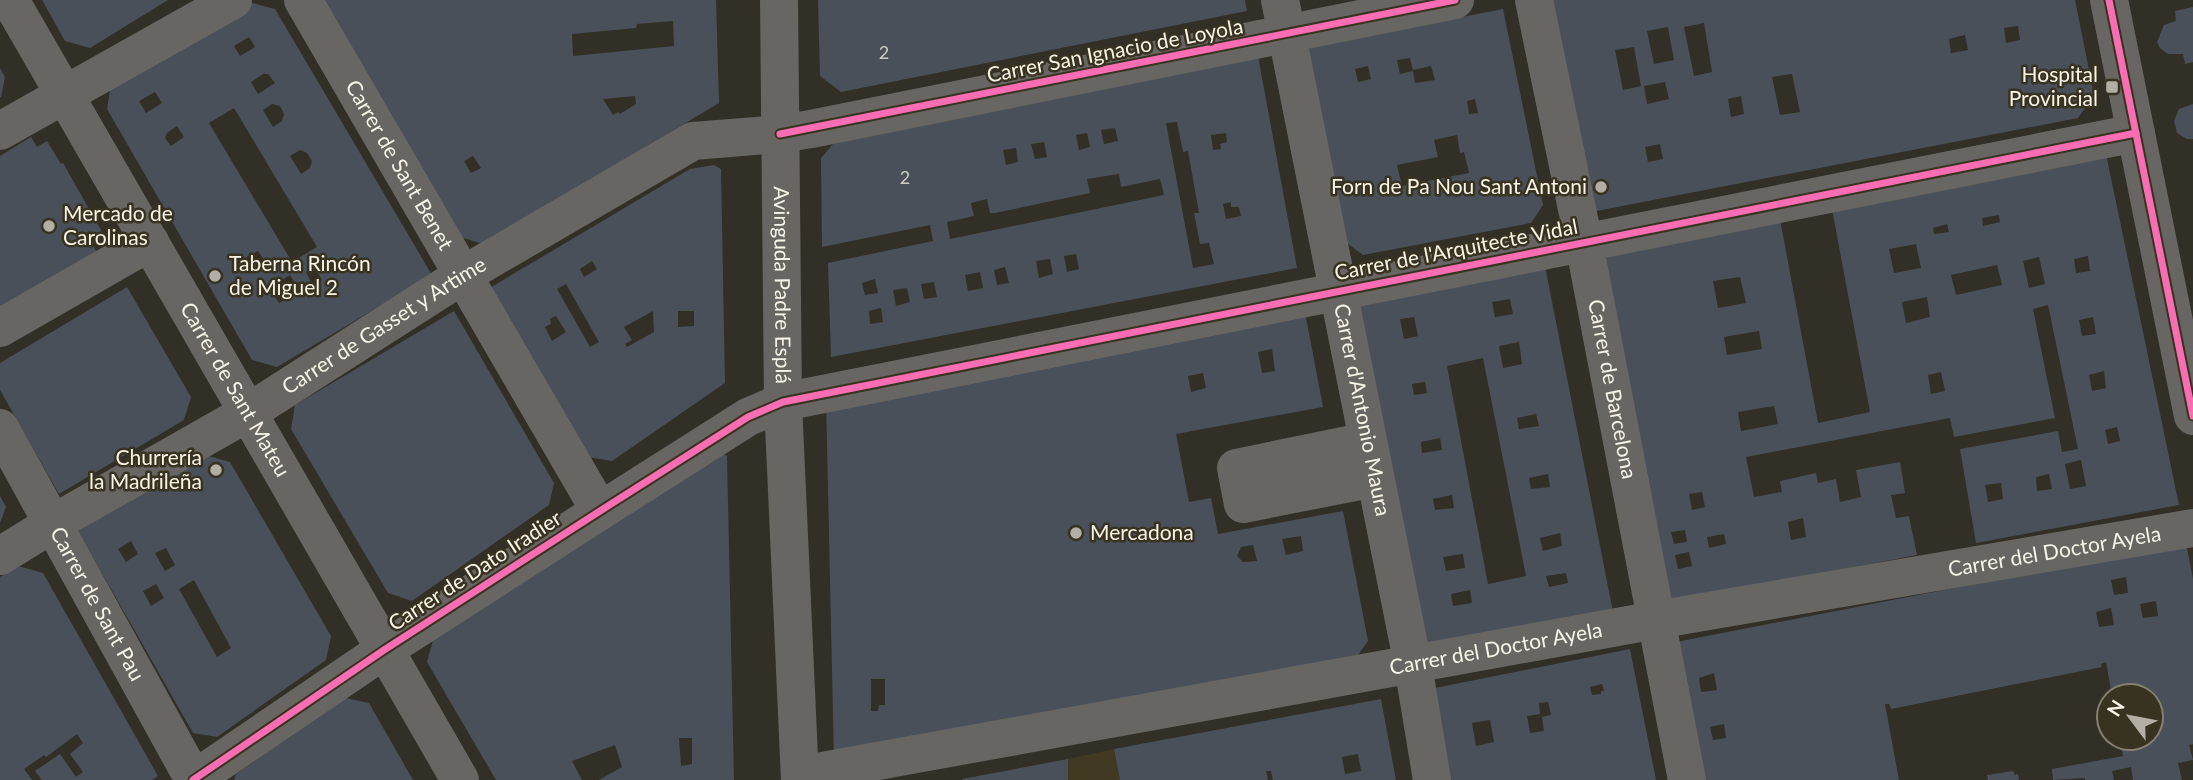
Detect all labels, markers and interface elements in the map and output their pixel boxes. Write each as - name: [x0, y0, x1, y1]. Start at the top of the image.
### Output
- street label: Carrer San Ignacio de Loyola: [985, 12, 1245, 87]
- house number: 2: [879, 41, 889, 63]
- place label: Hospital Provincial: [2009, 61, 2098, 110]
- street label: Carrer de Sant Benet: [341, 75, 460, 254]
- marker: Hospital Provincial: [2104, 79, 2120, 95]
- house number: 2: [900, 166, 910, 188]
- place label: Forn de Pa Nou Sant Antoni: [1331, 173, 1587, 198]
- marker: Forn de Pa Nou Sant Antoni: [1593, 179, 1609, 195]
- street label: Avinguda Padre Esplá: [770, 186, 797, 384]
- place label: Mercado de Carolinas: [63, 200, 173, 249]
- street label: Carrer de l'Arquitecte Vidal: [1332, 213, 1580, 284]
- marker: Mercado de Carolinas: [41, 218, 57, 234]
- place label: Taberna Rincón de Miguel 2: [229, 250, 371, 299]
- street label: Carrer de Gasset y Artime: [277, 251, 490, 399]
- marker: Taberna Rincón de Miguel 2: [207, 268, 223, 284]
- street label: Carrer de Sant Mateu: [176, 297, 296, 481]
- street label: Carrer de Barcelona: [1584, 297, 1643, 481]
- street label: Carrer d'Antonio Maura: [1330, 301, 1397, 518]
- place label: Churrería la Madrileña: [89, 444, 202, 493]
- marker: Churrería la Madrileña: [208, 462, 224, 478]
- street label: Carrer de Dato Iradier: [383, 504, 566, 635]
- place label: Mercadona: [1090, 519, 1194, 544]
- street label: Carrer del Doctor Ayela: [1946, 520, 2163, 581]
- street label: Carrer de Sant Pau: [46, 522, 151, 685]
- marker: Mercadona: [1068, 525, 1084, 541]
- street label: Carrer del Doctor Ayela: [1387, 616, 1604, 679]
- north arrow: [2095, 682, 2165, 752]
- text: N: [2102, 695, 2129, 720]

